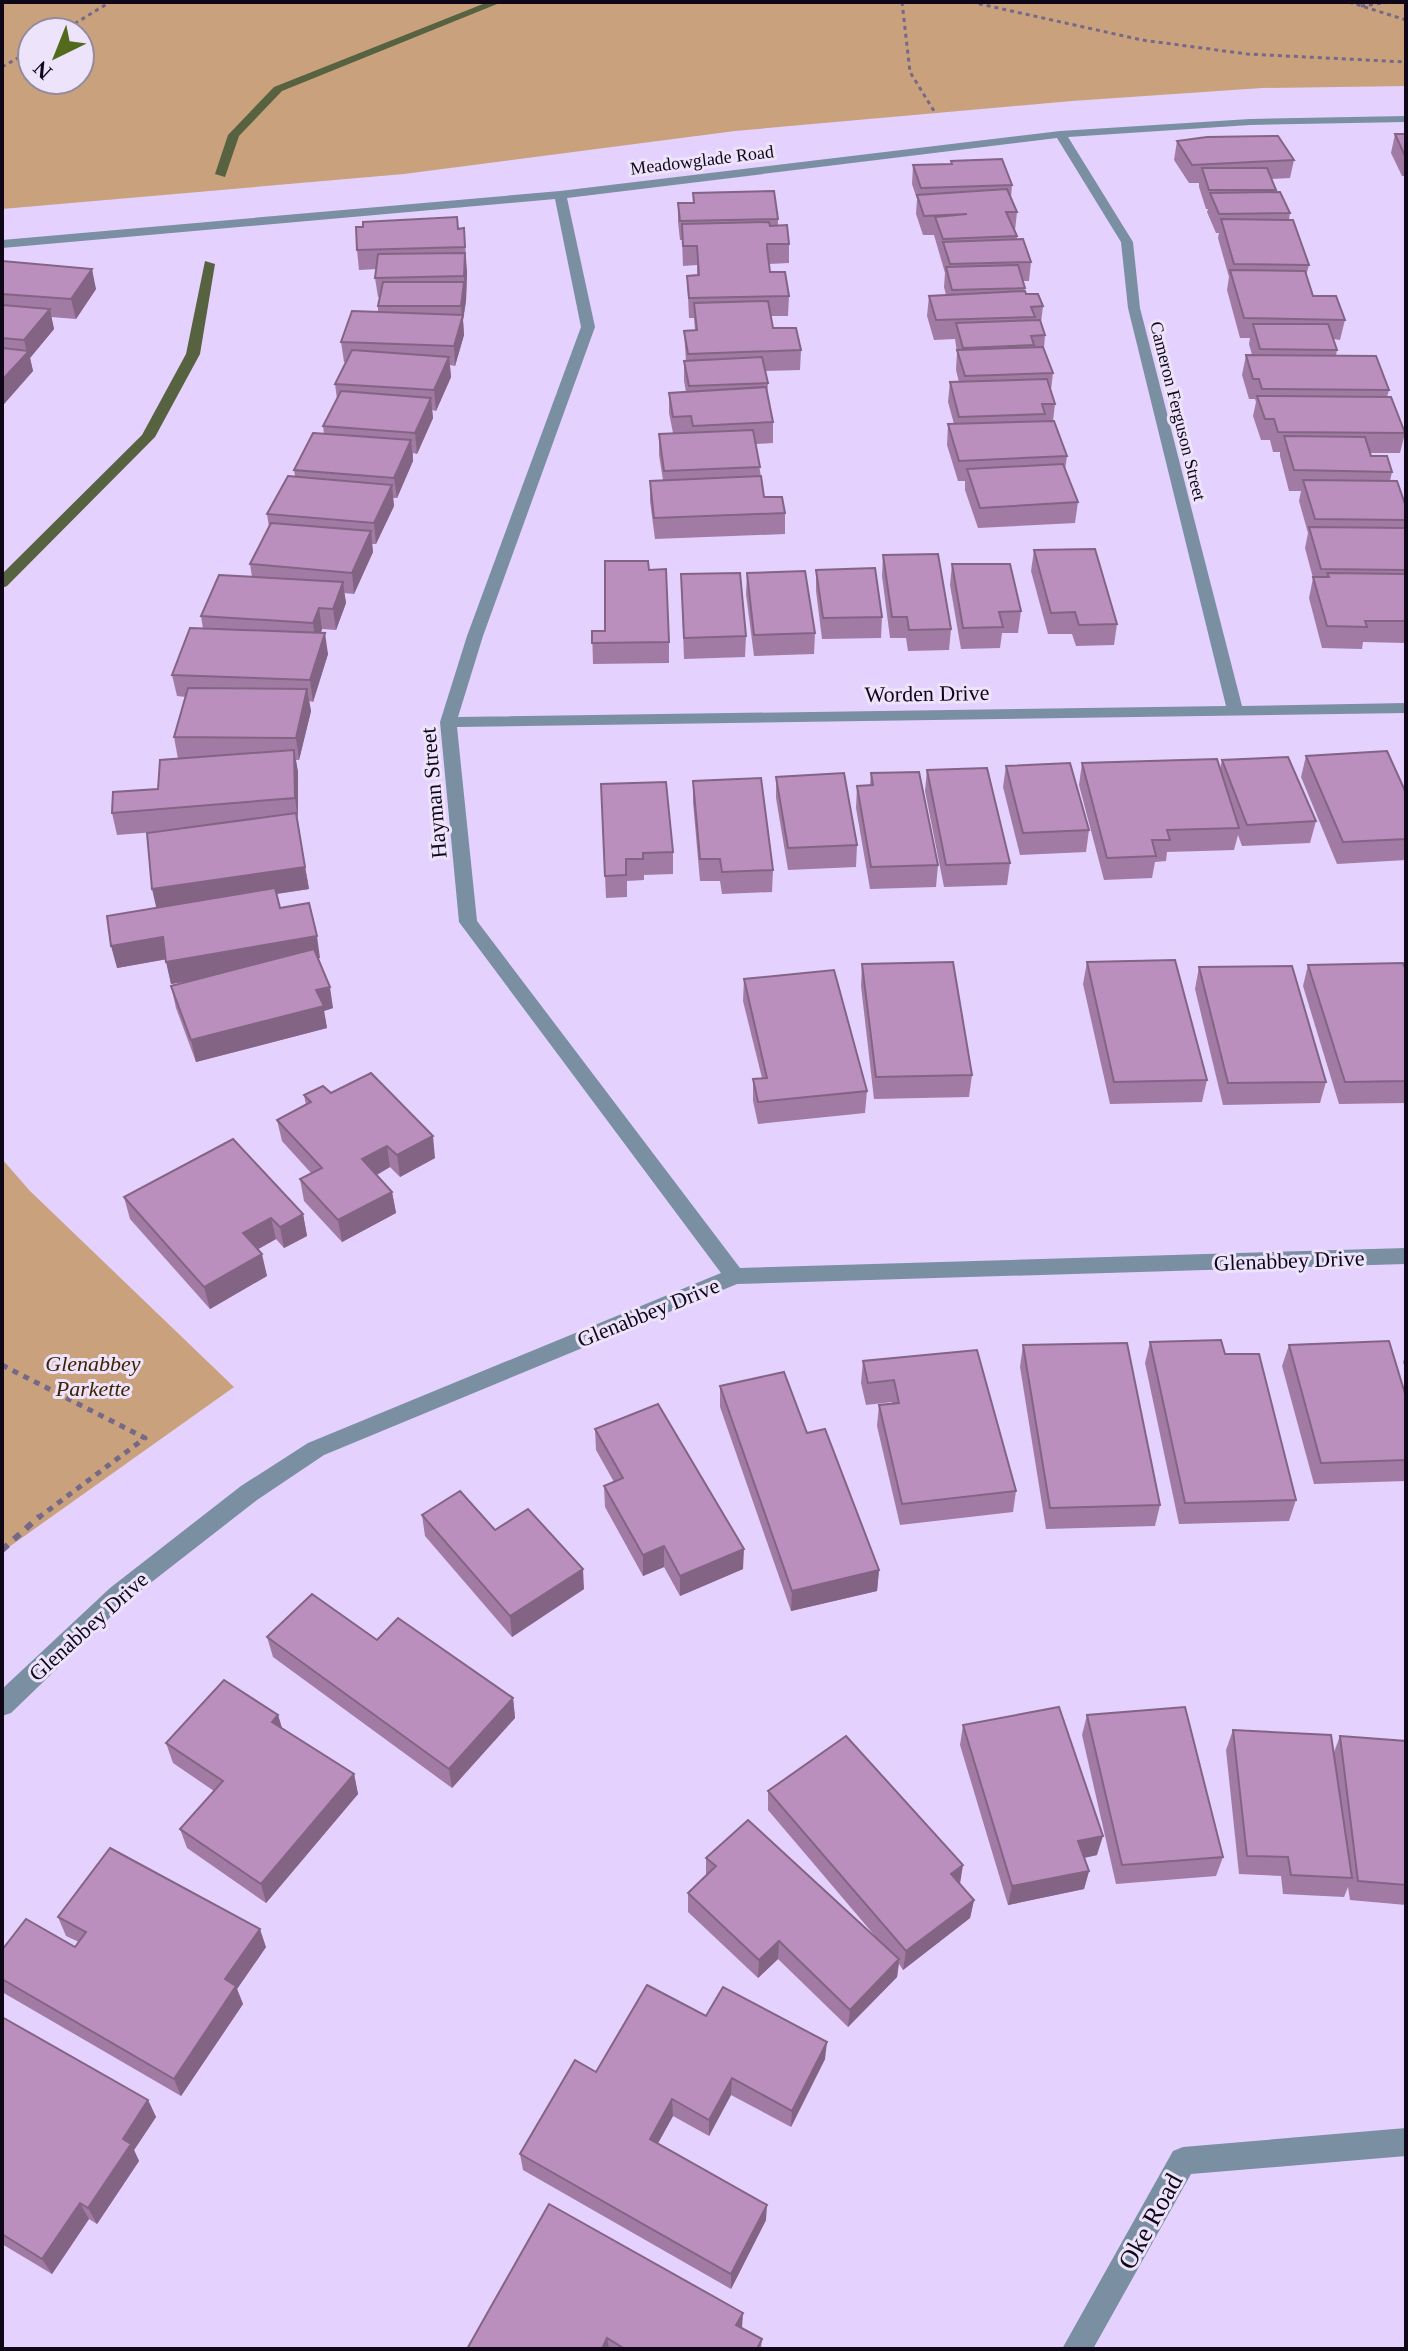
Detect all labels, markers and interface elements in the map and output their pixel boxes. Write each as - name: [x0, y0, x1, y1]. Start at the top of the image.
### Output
- north arrow: [16, 16, 96, 96]
- text: N: [28, 56, 57, 85]
- street label: Meadowglade Road: [629, 141, 775, 179]
- street label: Cameron Ferguson Street: [1146, 319, 1210, 503]
- street label: Worden Drive: [864, 680, 990, 707]
- street label: Hayman Street: [415, 726, 452, 859]
- street label: Glenabbey Drive: [1213, 1245, 1365, 1276]
- street label: Glenabbey Drive: [574, 1273, 723, 1352]
- park label: Glenabbey Parkette: [45, 1351, 141, 1401]
- street label: Glenabbey Drive: [24, 1567, 153, 1686]
- street label: Oke Road: [1112, 2168, 1188, 2274]

